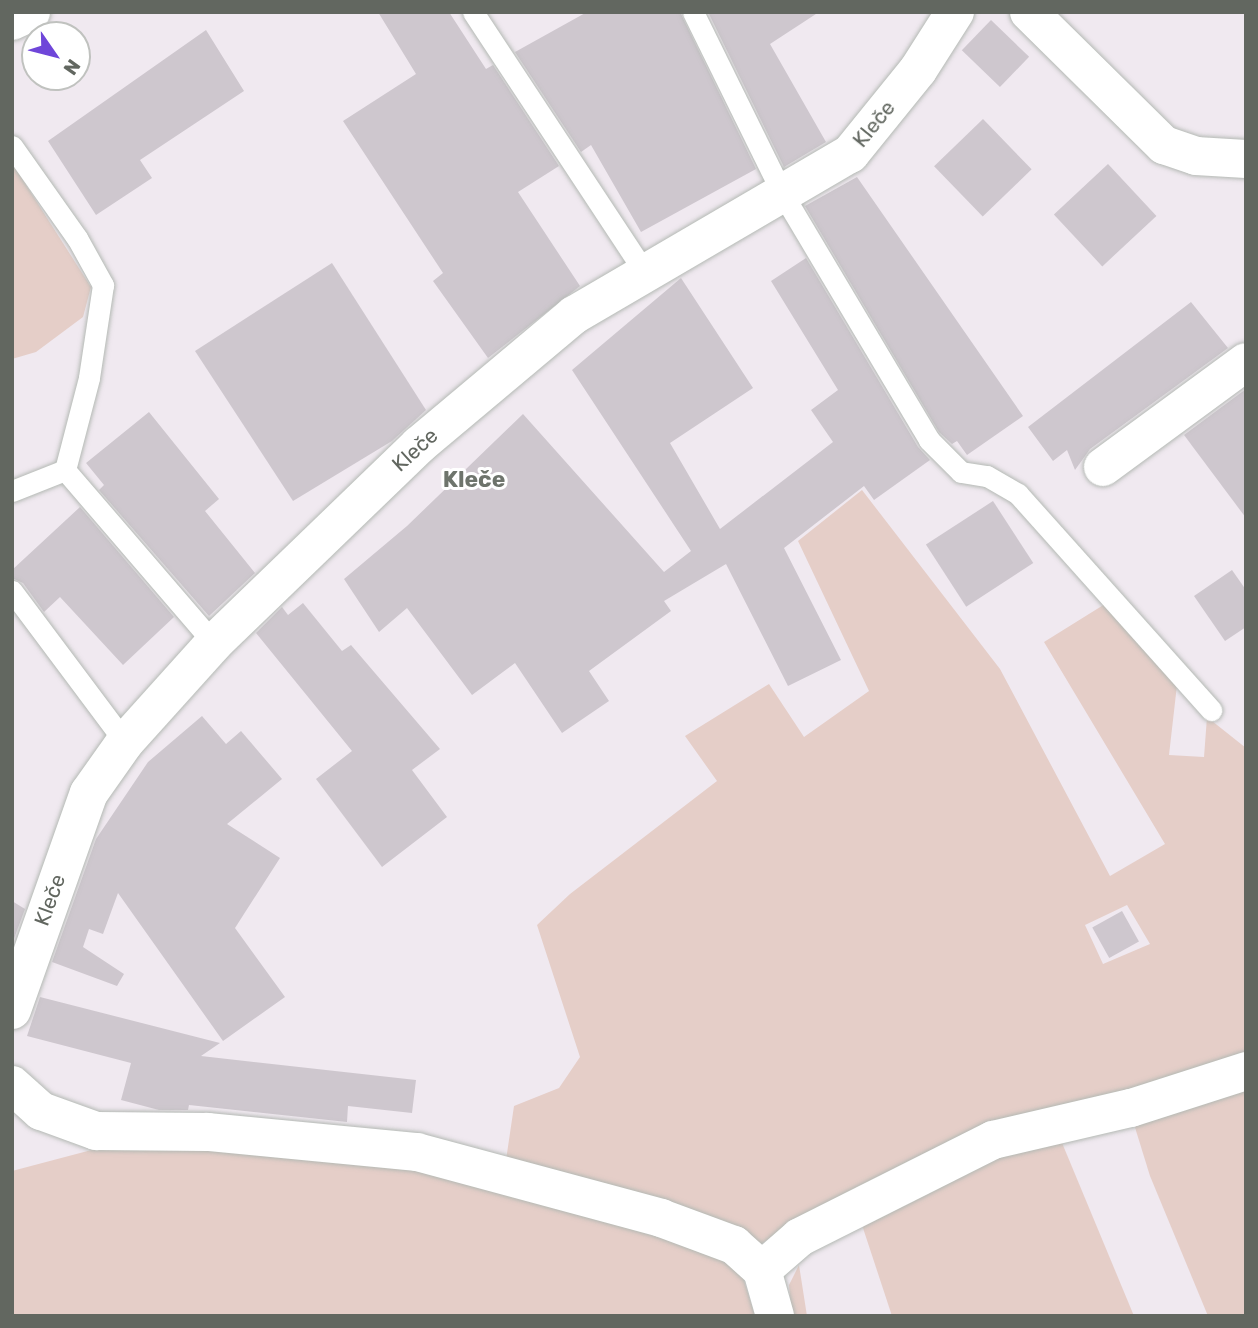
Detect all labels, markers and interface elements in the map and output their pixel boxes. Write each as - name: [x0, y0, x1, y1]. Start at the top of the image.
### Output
- north arrow: [21, 21, 91, 91]
- text: N: [59, 55, 85, 79]
- street label: Kleče: [848, 96, 900, 152]
- street label: Kleče: [387, 423, 443, 477]
- district label: Kleče: [443, 465, 505, 493]
- street label: Kleče: [29, 871, 71, 929]

